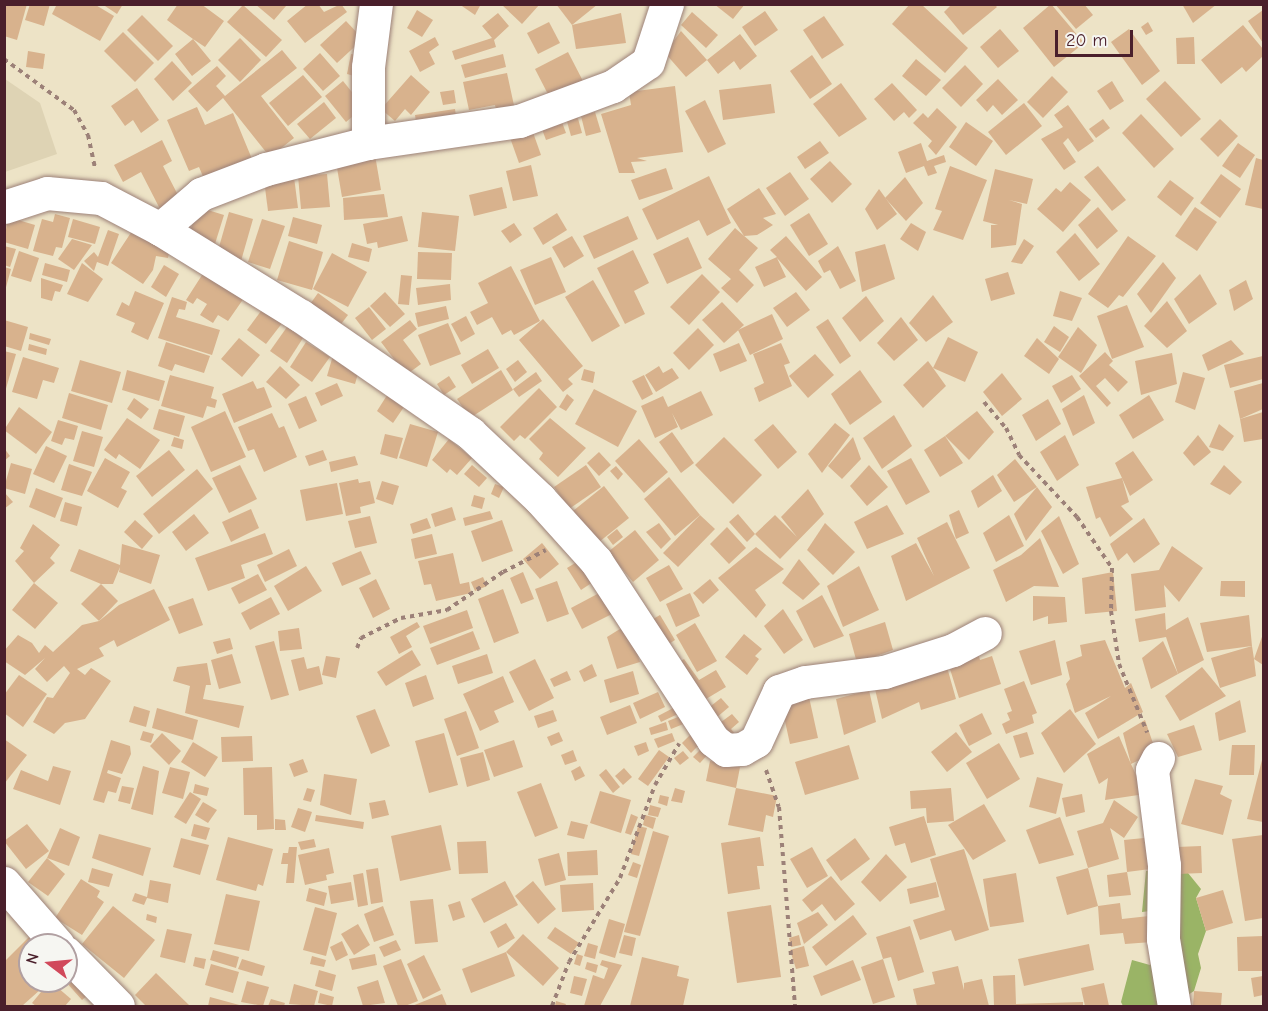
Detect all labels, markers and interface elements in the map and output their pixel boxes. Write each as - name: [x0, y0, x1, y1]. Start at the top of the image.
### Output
- scale bar: [1058, 18, 1136, 56]
- text: 20 m: [1066, 30, 1107, 51]
- north arrow: [18, 933, 78, 993]
- text: N: [23, 951, 43, 966]

